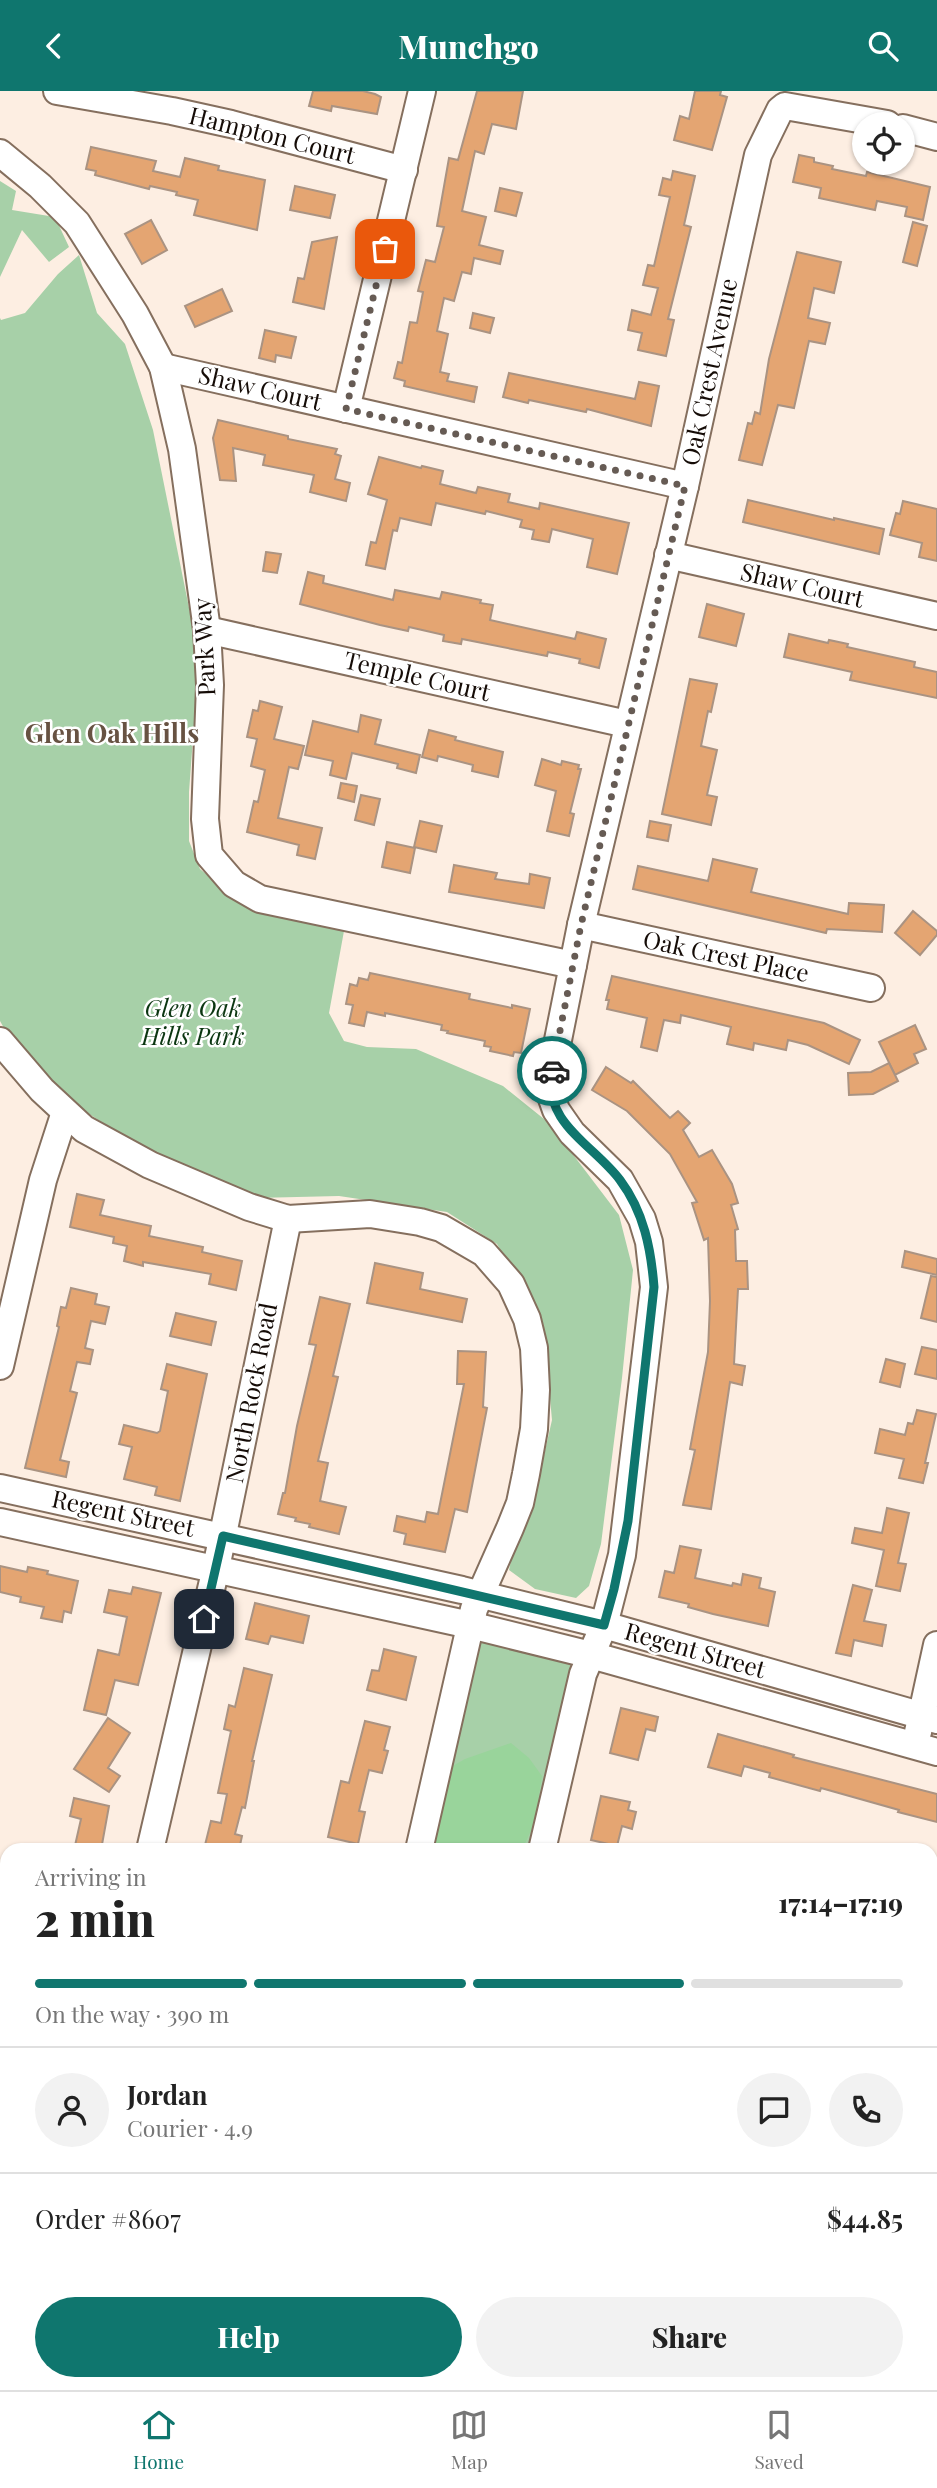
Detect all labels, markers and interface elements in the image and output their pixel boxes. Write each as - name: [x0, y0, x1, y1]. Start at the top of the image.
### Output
- text: Munchgo: [398, 24, 539, 67]
- icon: back: [35, 27, 73, 65]
- icon: search: [864, 27, 902, 65]
- street label: Hampton Court: [186, 98, 359, 170]
- map controls: [852, 112, 915, 175]
- button: locate: [852, 112, 915, 175]
- pin: [355, 219, 415, 279]
- icon: bag: [366, 230, 404, 268]
- street label: Oak Crest Avenue: [673, 275, 744, 468]
- street label: Shaw Court: [196, 357, 326, 417]
- street label: Shaw Court: [738, 554, 868, 614]
- street label: Park Way: [184, 597, 222, 697]
- street label: Temple Court: [341, 643, 494, 707]
- district label: Glen Oak Hills: [25, 715, 199, 750]
- street label: Oak Crest Place: [641, 922, 812, 988]
- park label: Glen Oak Hills Park: [140, 991, 245, 1051]
- courier: [517, 1036, 587, 1106]
- icon: car: [533, 1052, 571, 1090]
- street label: North Rock Road: [217, 1300, 283, 1485]
- street label: Regent Street: [49, 1481, 198, 1543]
- pin: [174, 1589, 234, 1649]
- icon: home: [185, 1600, 223, 1638]
- street label: Regent Street: [621, 1614, 770, 1685]
- text: Arriving in: [35, 1861, 147, 1892]
- text: 17:14–17:19: [778, 1885, 903, 1920]
- text: 2 min: [35, 1887, 155, 1949]
- text: On the way · 390 m: [35, 1998, 229, 2029]
- button: person: [35, 2073, 109, 2147]
- button: chat: [737, 2073, 811, 2147]
- button: phone: [829, 2073, 903, 2147]
- text: Jordan: [127, 2077, 207, 2112]
- text: Courier · 4.9: [127, 2112, 253, 2143]
- text: Order #8607: [35, 2201, 181, 2236]
- text: $44.85: [827, 2201, 903, 2236]
- button: Help: [35, 2297, 462, 2377]
- button: Share: [476, 2297, 903, 2377]
- tab: Home: [133, 2406, 184, 2474]
- tab: Map: [450, 2406, 488, 2474]
- tab: Saved: [754, 2406, 804, 2474]

